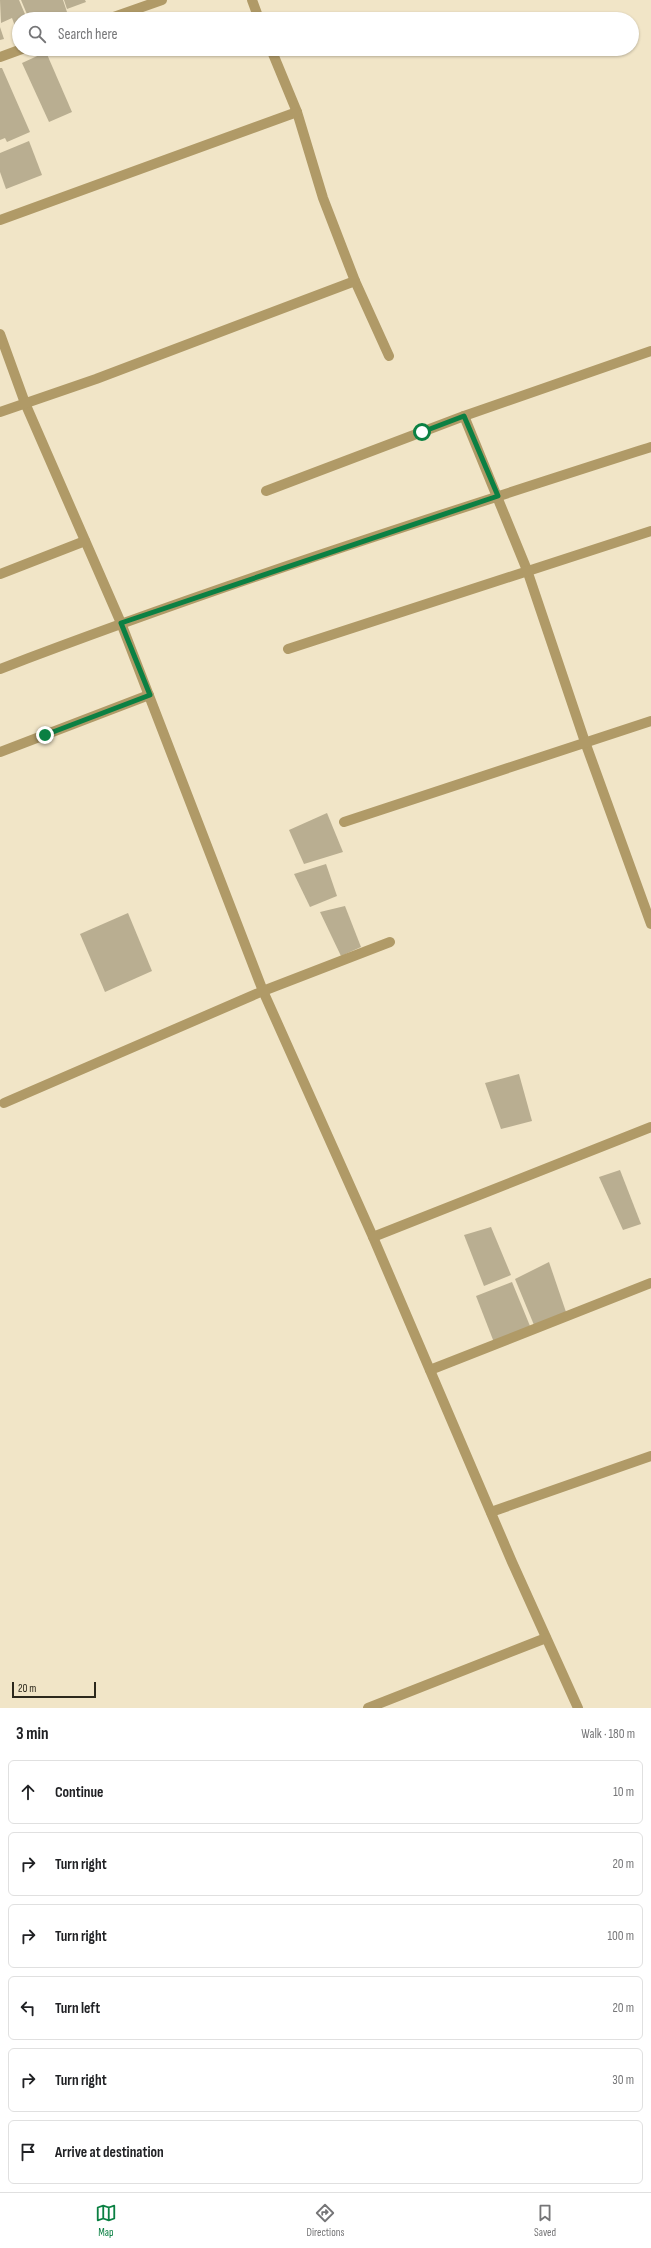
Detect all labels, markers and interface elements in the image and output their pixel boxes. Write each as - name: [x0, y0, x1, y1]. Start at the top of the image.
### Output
- search box: [12, 12, 639, 56]
- icon: search: [26, 23, 48, 45]
- text: Search here: [58, 25, 118, 44]
- route start: [413, 423, 431, 441]
- route end: [36, 726, 54, 744]
- scale bar: [12, 1680, 96, 1699]
- text: 20 m: [18, 1682, 36, 1695]
- text: 3 min: [16, 1724, 49, 1744]
- text: Walk · 180 m: [581, 1726, 635, 1742]
- icon: ahead: [17, 1781, 39, 1803]
- text: Continue: [55, 1783, 104, 1802]
- text: 10 m: [613, 1784, 634, 1800]
- icon: right: [17, 1853, 39, 1875]
- text: Turn right: [55, 1855, 107, 1874]
- text: 20 m: [612, 1856, 634, 1872]
- icon: right: [17, 1925, 39, 1947]
- text: Turn right: [55, 1927, 107, 1946]
- text: 100 m: [607, 1928, 634, 1944]
- icon: left: [17, 1997, 39, 2019]
- text: Turn left: [55, 1999, 100, 2018]
- text: 20 m: [612, 2000, 634, 2016]
- icon: right: [17, 2069, 39, 2091]
- text: Turn right: [55, 2071, 107, 2090]
- text: 30 m: [612, 2072, 634, 2088]
- icon: arrive: [17, 2141, 39, 2163]
- text: Arrive at destination: [55, 2143, 164, 2162]
- tab: Map: [95, 2202, 117, 2239]
- tab: Directions: [307, 2202, 344, 2239]
- tab: Saved: [534, 2202, 556, 2239]

